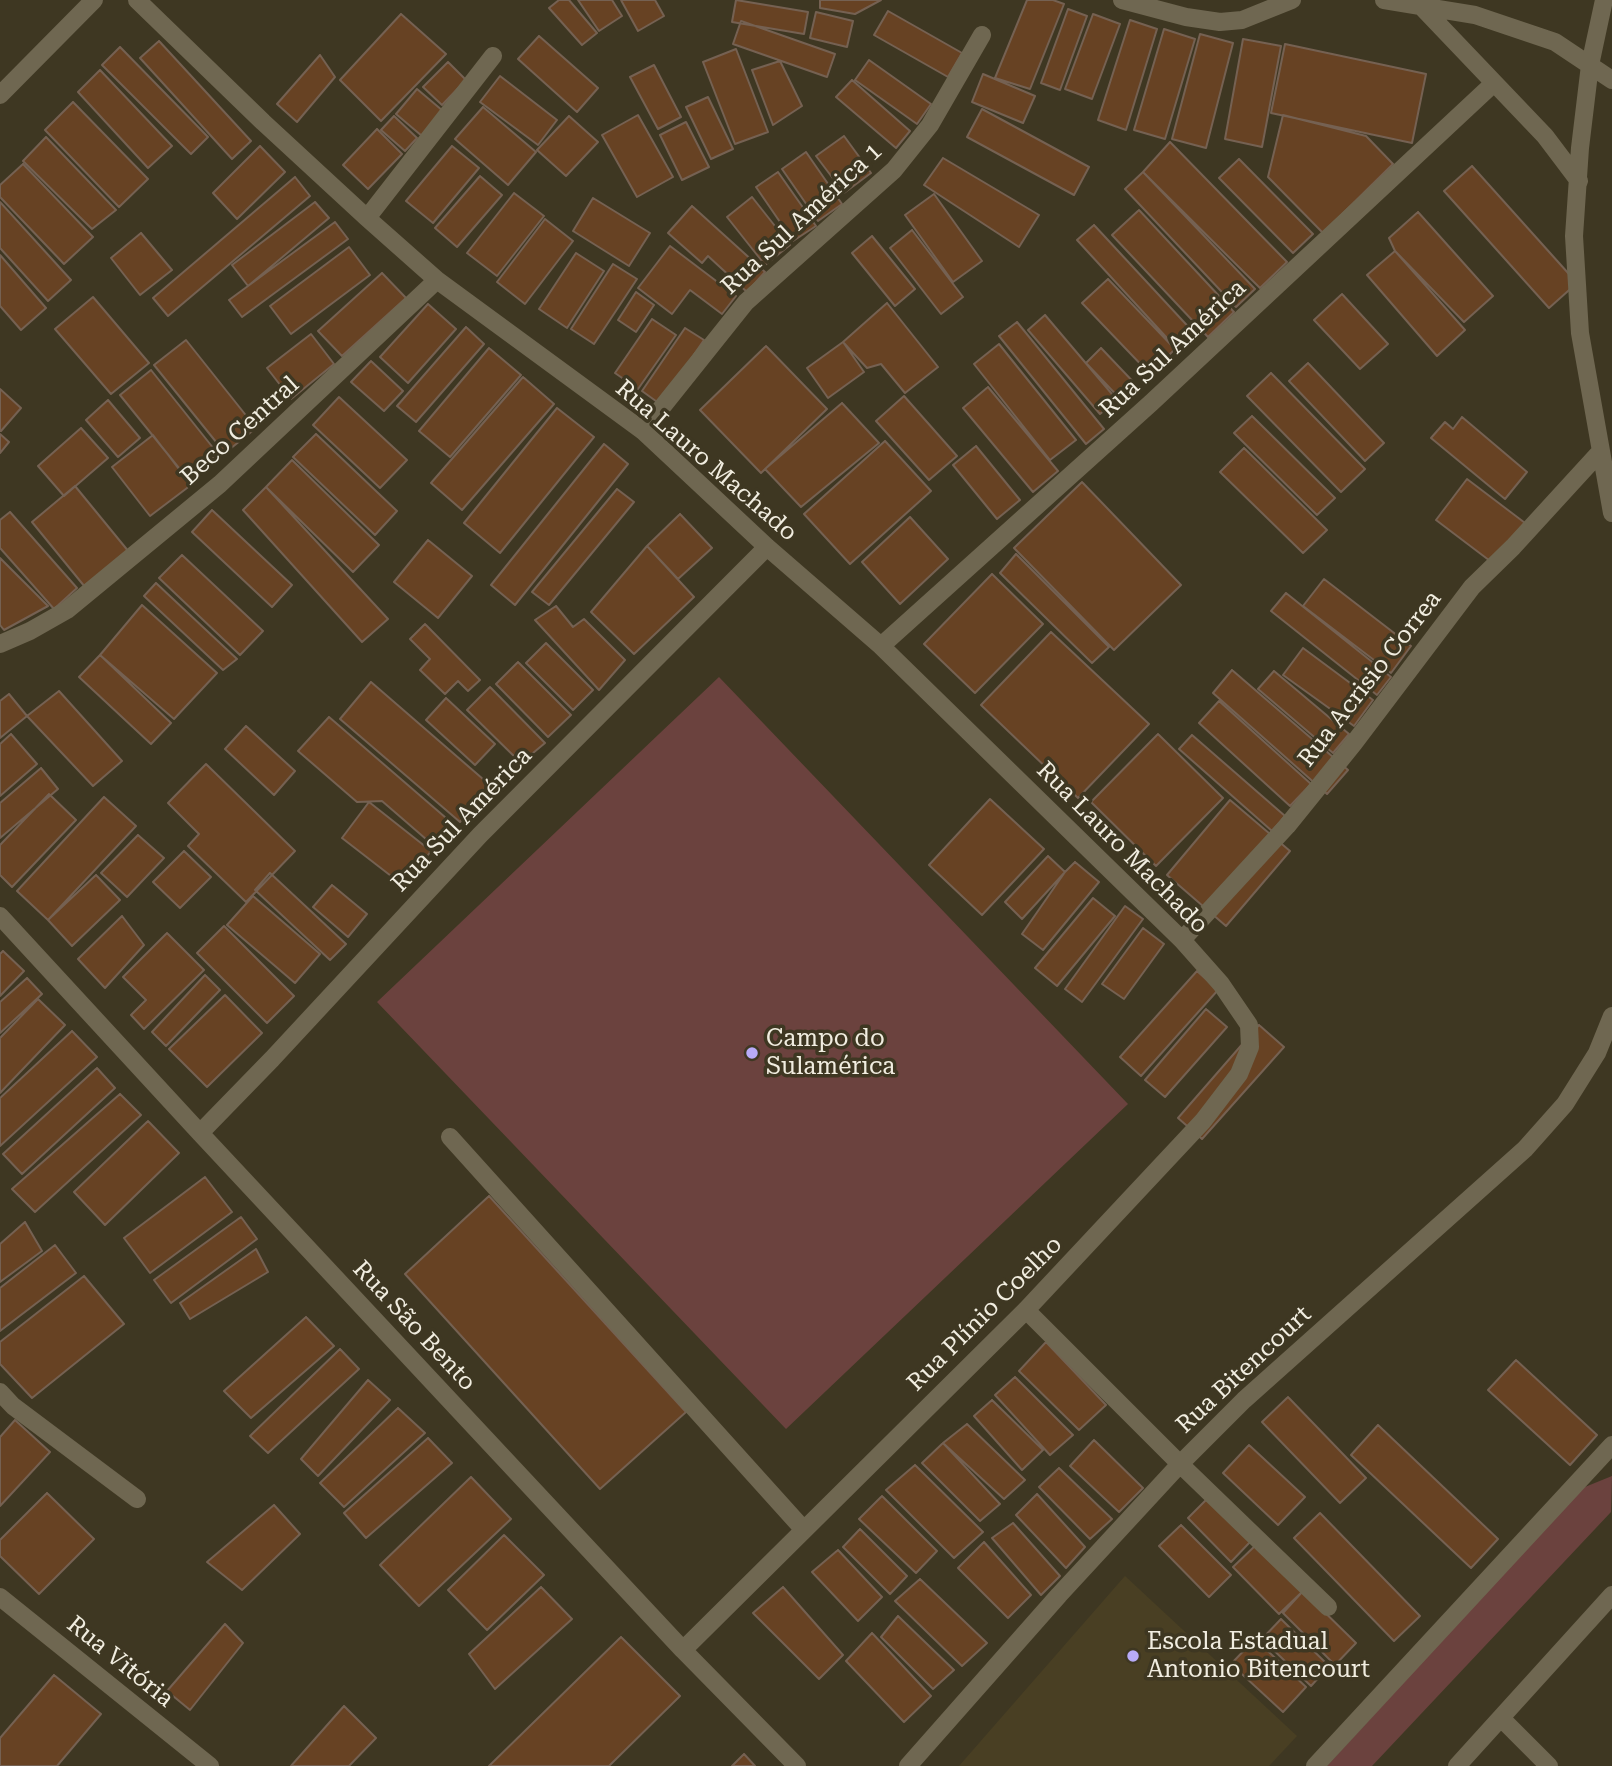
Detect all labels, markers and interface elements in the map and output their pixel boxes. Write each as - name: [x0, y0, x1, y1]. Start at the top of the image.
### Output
- street label: Rua Sul América 1: [716, 137, 888, 301]
- street label: Rua Sul América: [1094, 274, 1252, 424]
- street label: Beco Central: [175, 371, 305, 491]
- street label: Rua Lauro Machado: [609, 374, 803, 548]
- street label: Rua Acrisio Correa: [1292, 585, 1448, 773]
- street label: Rua Sul América: [386, 742, 538, 898]
- street label: Rua Lauro Machado: [1030, 756, 1214, 940]
- place label: Campo do Sulamérica: [766, 1025, 895, 1081]
- marker: Campo do Sulamérica: [744, 1045, 760, 1061]
- street label: Rua Plínio Coelho: [902, 1231, 1068, 1397]
- street label: Rua São Bento: [346, 1255, 482, 1397]
- street label: Rua Bitencourt: [1171, 1300, 1317, 1440]
- street label: Rua Vitória: [61, 1610, 179, 1714]
- place label: Escola Estadual Antonio Bitencourt: [1147, 1628, 1370, 1684]
- marker: Escola Estadual Antonio Bitencourt: [1125, 1648, 1141, 1664]

